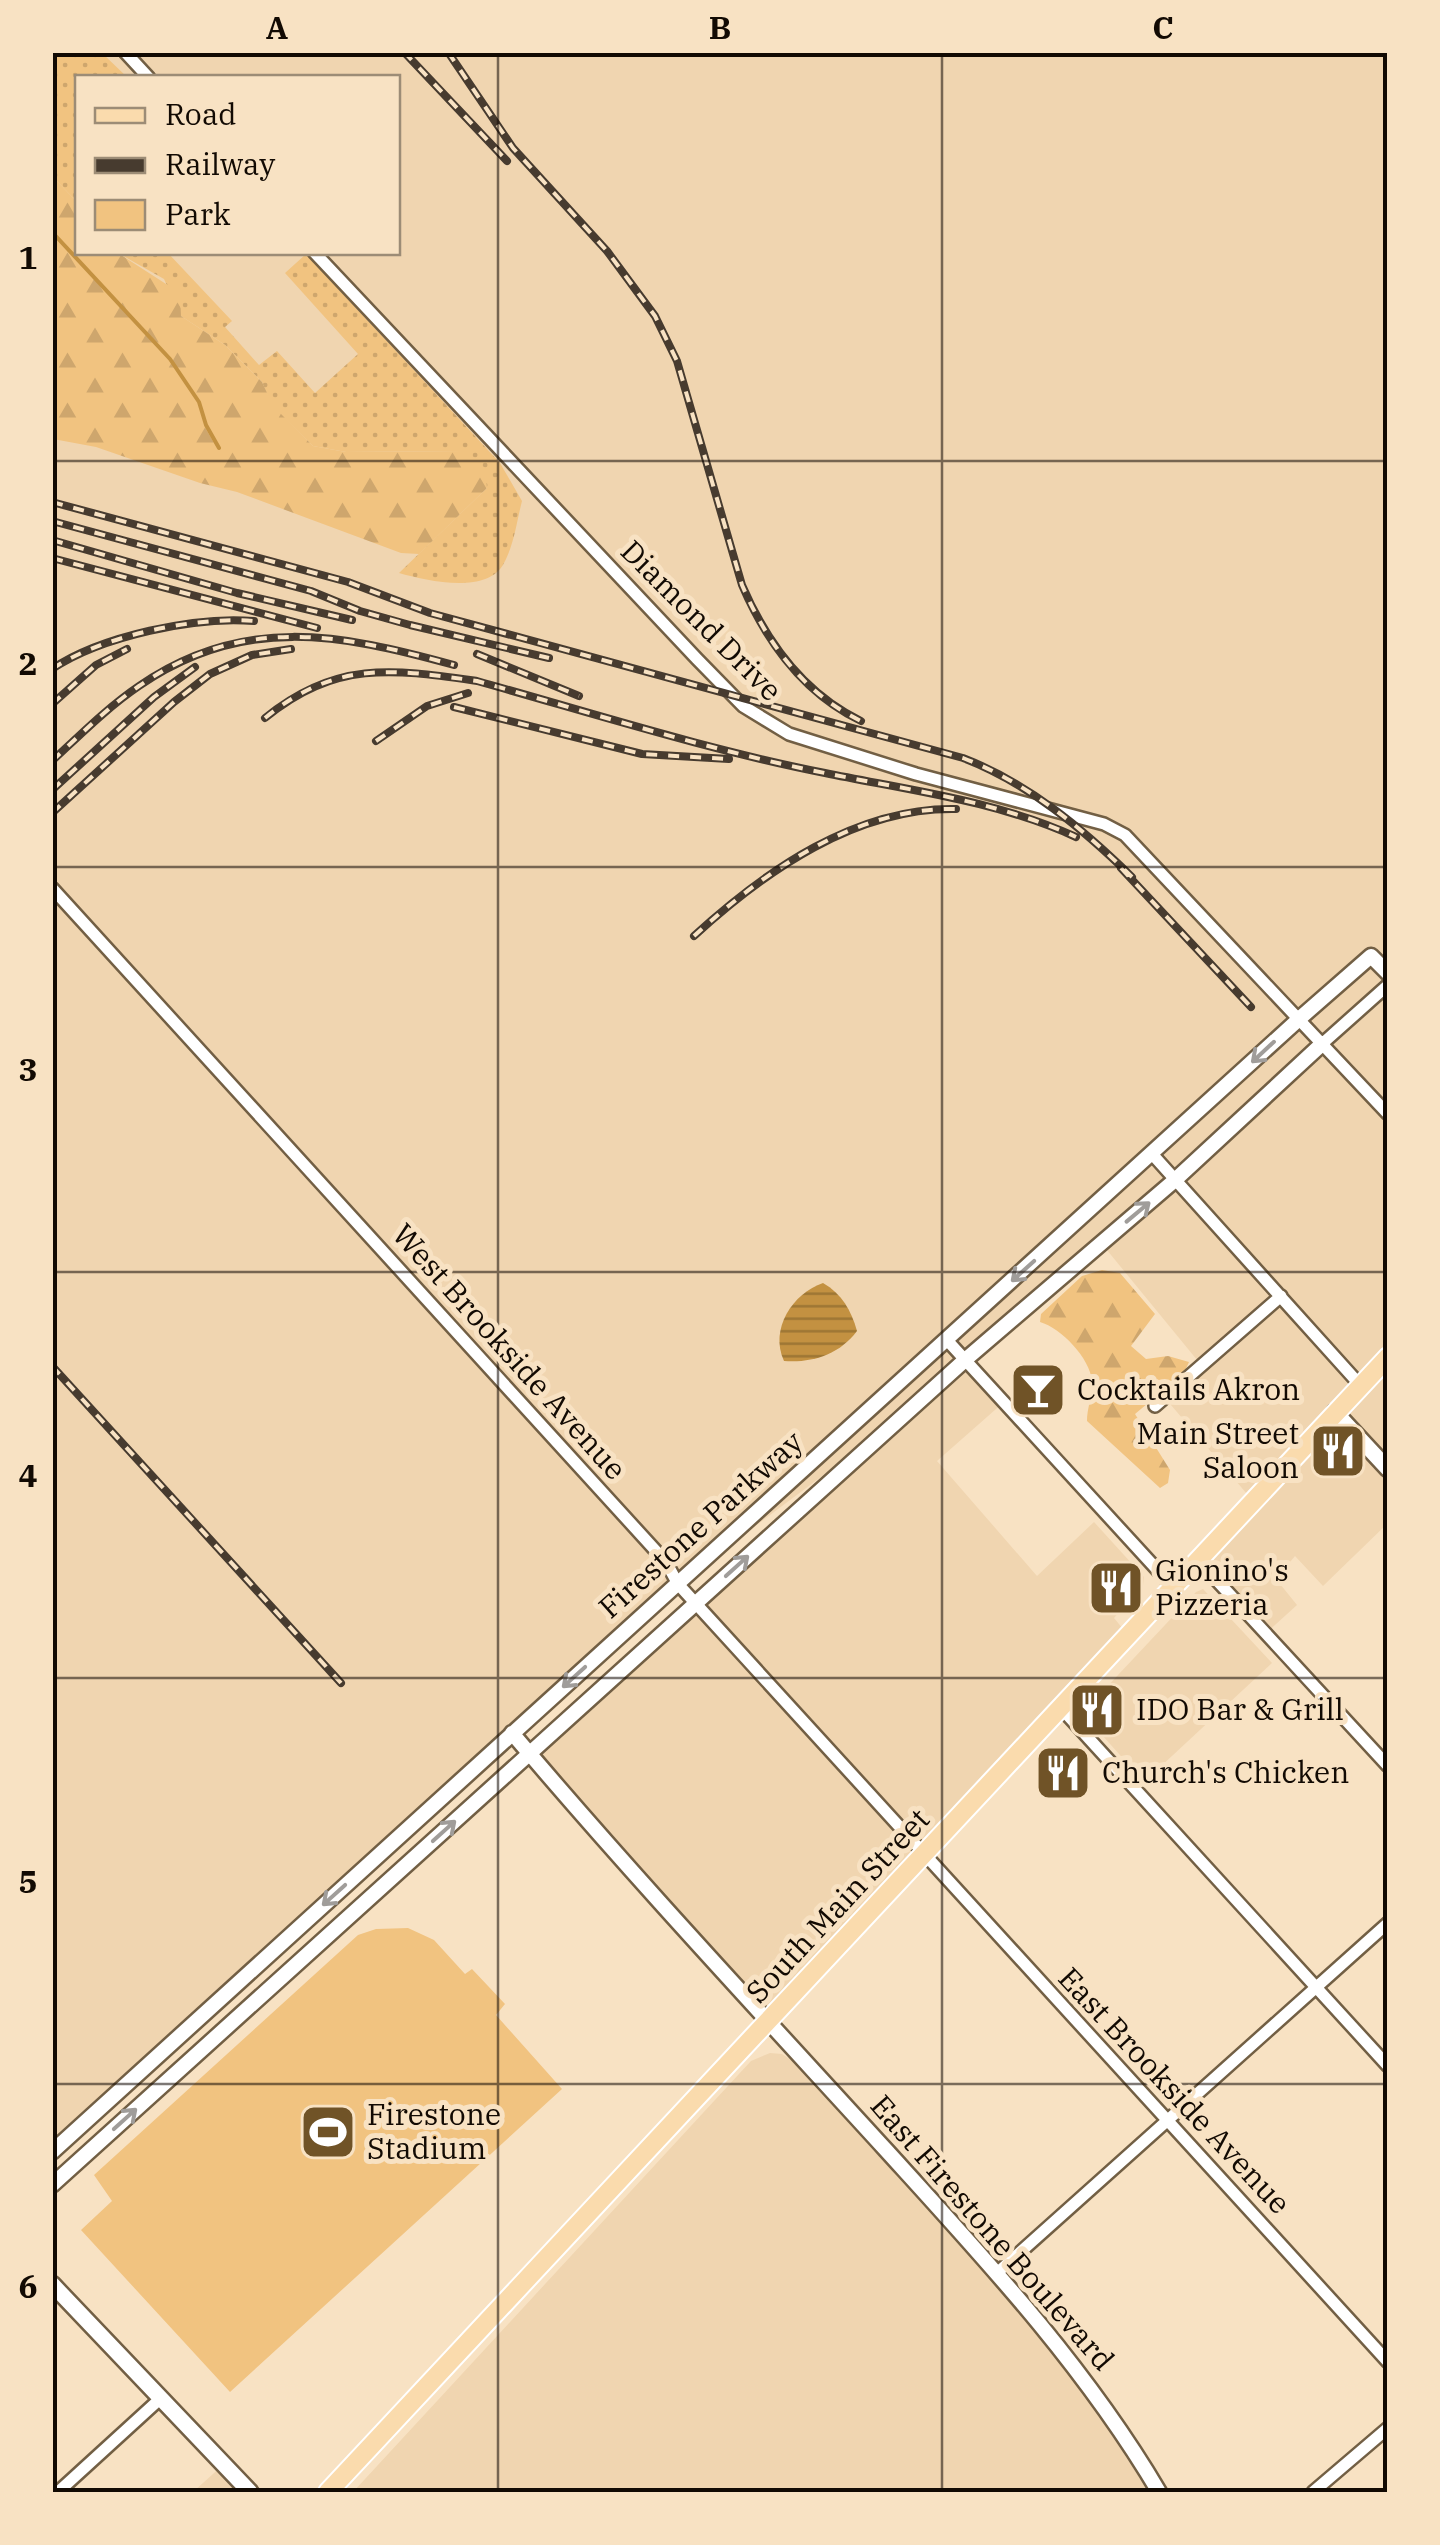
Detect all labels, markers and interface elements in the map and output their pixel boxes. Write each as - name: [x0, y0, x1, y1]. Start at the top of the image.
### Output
- text: A: [266, 6, 288, 48]
- text: B: [709, 6, 731, 48]
- text: C: [1152, 6, 1174, 48]
- legend: [75, 75, 400, 255]
- text: Road: [165, 94, 237, 133]
- text: Railway: [165, 144, 275, 183]
- text: Park: [165, 194, 231, 233]
- text: 1: [18, 236, 38, 278]
- street label: Diamond Drive: [613, 531, 791, 709]
- text: 2: [18, 642, 38, 684]
- one-way arrow: [1251, 1040, 1276, 1063]
- text: 3: [18, 1048, 38, 1090]
- one-way arrow: [1124, 1201, 1150, 1223]
- street label: West Brookside Avenue: [385, 1215, 636, 1487]
- one-way arrow: [1011, 1259, 1036, 1282]
- bar icon: Cocktails Akron: [1008, 1360, 1068, 1420]
- place label: Cocktails Akron: [1077, 1369, 1300, 1408]
- place label: Main Street Saloon: [1137, 1413, 1299, 1486]
- restaurant icon: Main Street Saloon: [1308, 1421, 1368, 1481]
- street label: Firestone Parkway: [590, 1422, 810, 1626]
- text: 4: [18, 1454, 38, 1496]
- place label: Gionino's Pizzeria: [1155, 1550, 1289, 1623]
- one-way arrow: [724, 1555, 749, 1578]
- restaurant icon: Gionino's Pizzeria: [1086, 1558, 1146, 1618]
- one-way arrow: [562, 1665, 587, 1688]
- restaurant icon: IDO Bar & Grill: [1067, 1680, 1127, 1740]
- place label: IDO Bar & Grill: [1136, 1689, 1344, 1728]
- restaurant icon: Church's Chicken: [1033, 1743, 1093, 1803]
- place label: Church's Chicken: [1102, 1752, 1349, 1791]
- street label: South Main Street: [737, 1800, 937, 2010]
- one-way arrow: [431, 1820, 456, 1843]
- text: 5: [18, 1860, 38, 1902]
- one-way arrow: [322, 1884, 347, 1907]
- street label: East Brookside Avenue: [1051, 1958, 1300, 2222]
- street label: East Firestone Boulevard: [863, 2086, 1124, 2378]
- place label: Firestone Stadium: [367, 2094, 501, 2167]
- sports icon: Firestone Stadium: [298, 2102, 358, 2162]
- one-way arrow: [112, 2108, 137, 2131]
- text: 6: [18, 2265, 38, 2307]

